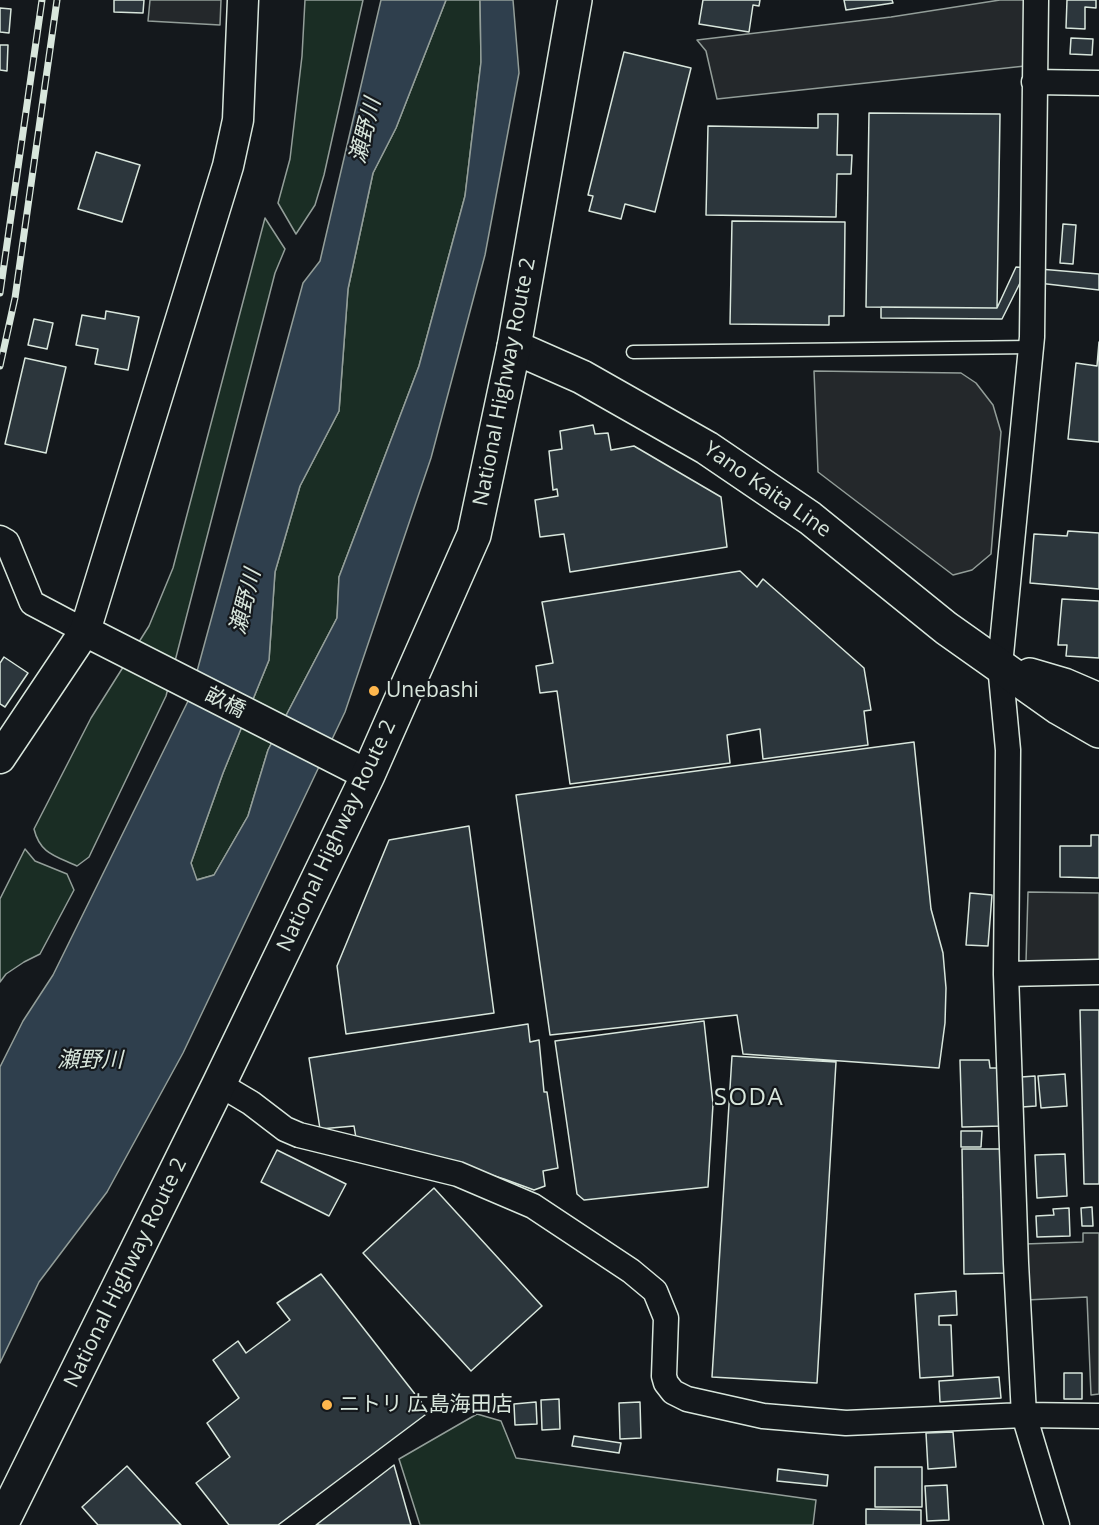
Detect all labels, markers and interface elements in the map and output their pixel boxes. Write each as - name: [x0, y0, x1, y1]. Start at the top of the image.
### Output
- water label: 瀬野川: [345, 96, 387, 166]
- street label: National Highway Route 2: [469, 256, 541, 508]
- street label: Yano Kaita Line: [698, 437, 836, 543]
- water label: 瀬野川: [225, 567, 267, 637]
- place label: Unebashi: [386, 678, 479, 704]
- street label: 畝橋: [201, 682, 249, 724]
- marker: Unebashi: [367, 684, 381, 698]
- street label: National Highway Route 2: [272, 716, 402, 956]
- water label: 瀬野川: [57, 1048, 123, 1074]
- district label: SODA: [714, 1084, 784, 1112]
- street label: National Highway Route 2: [59, 1154, 193, 1392]
- place label: ニトリ 広島海田店: [339, 1392, 512, 1418]
- marker: ニトリ 広島海田店: [320, 1398, 334, 1412]

